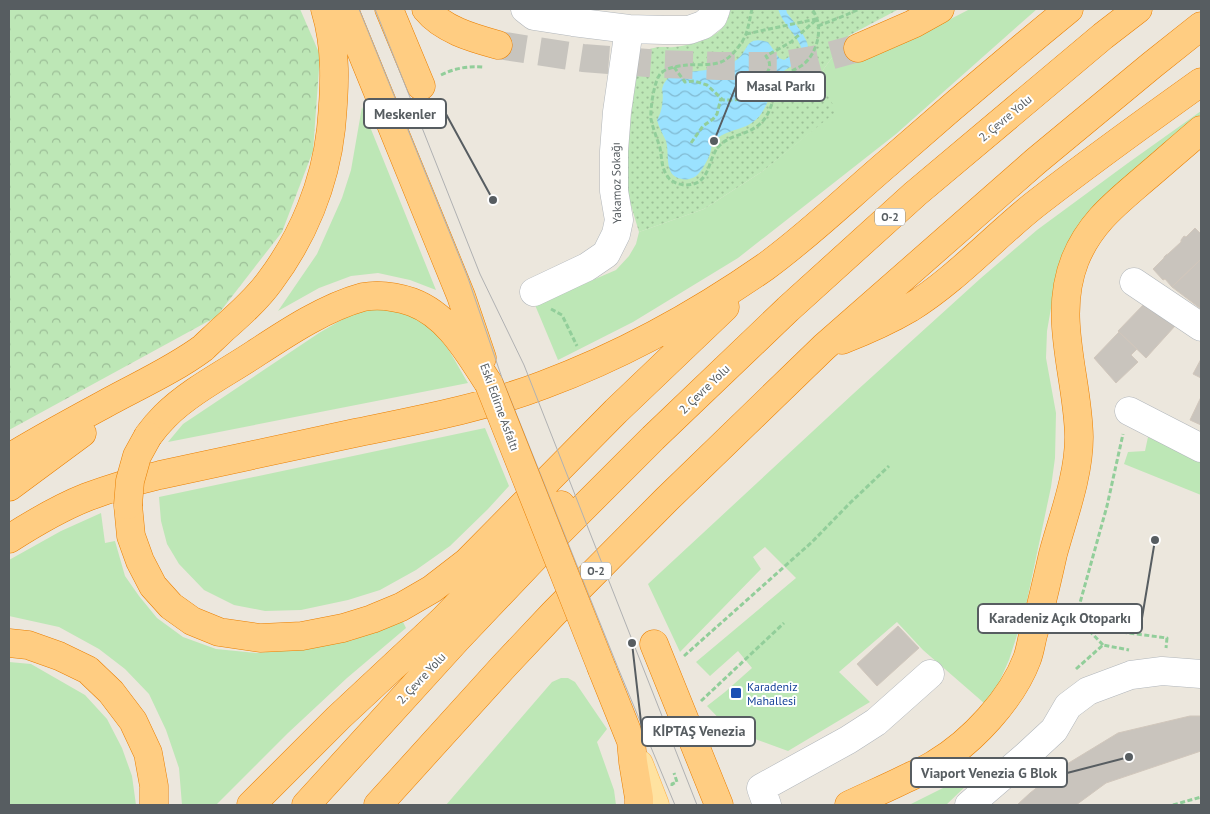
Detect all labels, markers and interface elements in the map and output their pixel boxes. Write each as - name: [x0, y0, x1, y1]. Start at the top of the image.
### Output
- callout: Masal Parkı: [736, 72, 825, 101]
- text: Masal Parkı: [747, 77, 815, 95]
- street label: 2. Çevre Yolu: [975, 92, 1035, 144]
- callout: Meskenler: [364, 99, 446, 128]
- text: Meskenler: [374, 105, 436, 123]
- street label: Yakamoz Sokağı: [608, 142, 624, 224]
- road number: O-2: [875, 208, 905, 226]
- street label: Eski Edirne Asfaltı: [477, 361, 523, 453]
- street label: 2. Çevre Yolu: [676, 361, 732, 417]
- road number: O-2: [581, 562, 611, 580]
- callout: Karadeniz Açık Otoparkı: [978, 604, 1142, 633]
- text: Karadeniz Açık Otoparkı: [989, 609, 1131, 627]
- street label: 2. Çevre Yolu: [394, 649, 448, 707]
- place label: Karadeniz Mahallesi: [747, 679, 798, 708]
- marker: Karadeniz Mahallesi: [729, 686, 743, 700]
- callout: KİPTAŞ Venezia: [642, 717, 755, 746]
- text: KİPTAŞ Venezia: [653, 722, 745, 740]
- callout: Viaport Venezia G Blok: [911, 758, 1067, 787]
- text: Viaport Venezia G Blok: [920, 764, 1057, 782]

